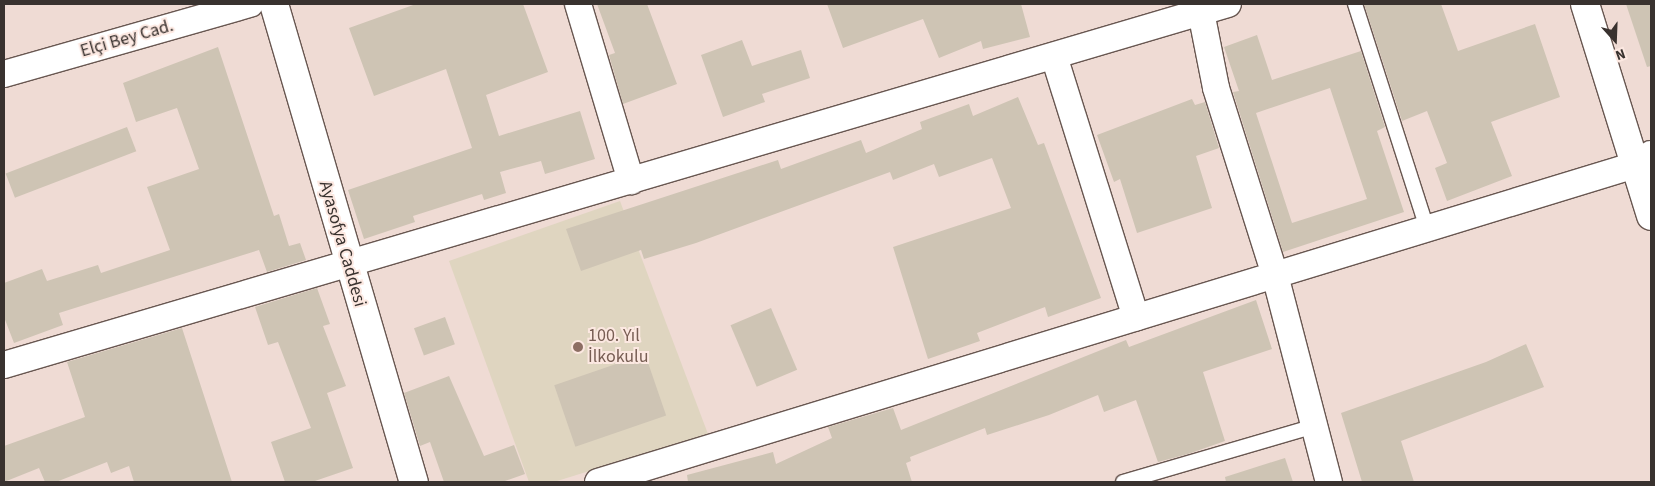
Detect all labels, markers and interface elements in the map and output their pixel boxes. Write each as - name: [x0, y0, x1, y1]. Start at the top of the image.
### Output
- street label: Elçi Bey Cad.: [78, 15, 176, 63]
- north arrow: [1590, 15, 1640, 65]
- text: N: [1612, 43, 1628, 65]
- street label: Ayasofya Caddesi: [314, 178, 370, 310]
- place label: 100. Yıl İlkokulu: [588, 326, 649, 368]
- marker: 100. Yıl İlkokulu: [572, 341, 584, 353]

